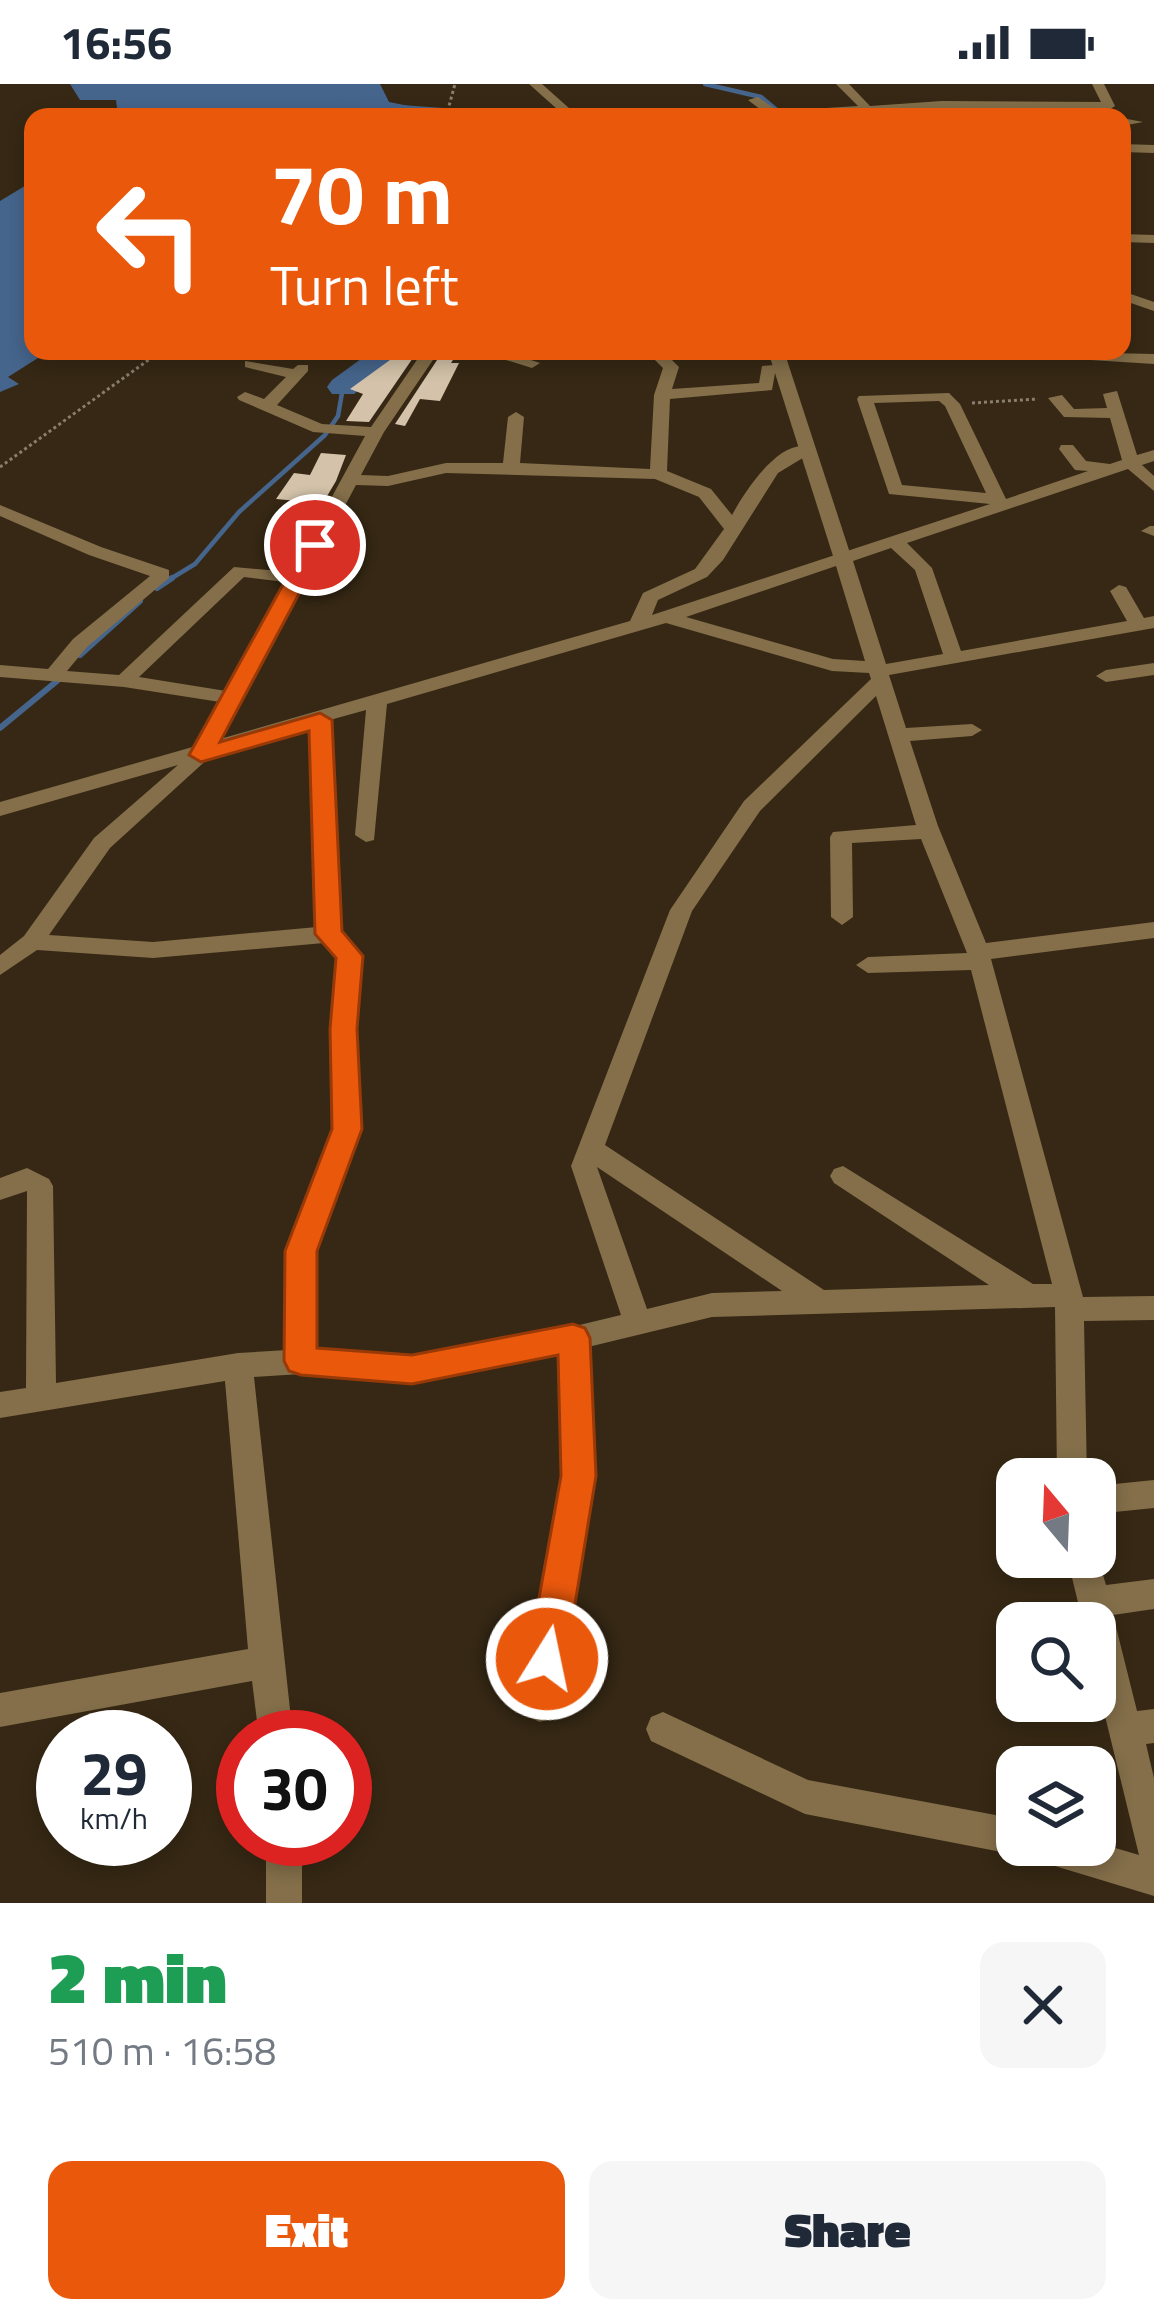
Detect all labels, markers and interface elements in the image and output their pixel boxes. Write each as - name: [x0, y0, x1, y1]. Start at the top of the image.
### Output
- text: 16:56: [60, 8, 172, 76]
- text: 70 m: [270, 129, 453, 257]
- icon: left: [72, 156, 228, 312]
- text: Turn left: [270, 244, 459, 326]
- pin: [264, 494, 366, 596]
- icon: arrive: [282, 512, 348, 578]
- north arrow: [996, 1458, 1116, 1578]
- map controls: [996, 1458, 1116, 1866]
- position arrow: [484, 1596, 610, 1722]
- button: search: [996, 1602, 1116, 1722]
- speed limit sign: 30: [216, 1710, 372, 1866]
- text: 29: [80, 1727, 148, 1818]
- button: layers: [996, 1746, 1116, 1866]
- text: km/h: [80, 1795, 148, 1841]
- text: 2 min: [48, 1921, 227, 2031]
- button: close: [980, 1942, 1106, 2068]
- text: 510 m · 16:58: [48, 2021, 276, 2080]
- button: Exit: [48, 2161, 565, 2299]
- button: Share: [589, 2161, 1106, 2299]

